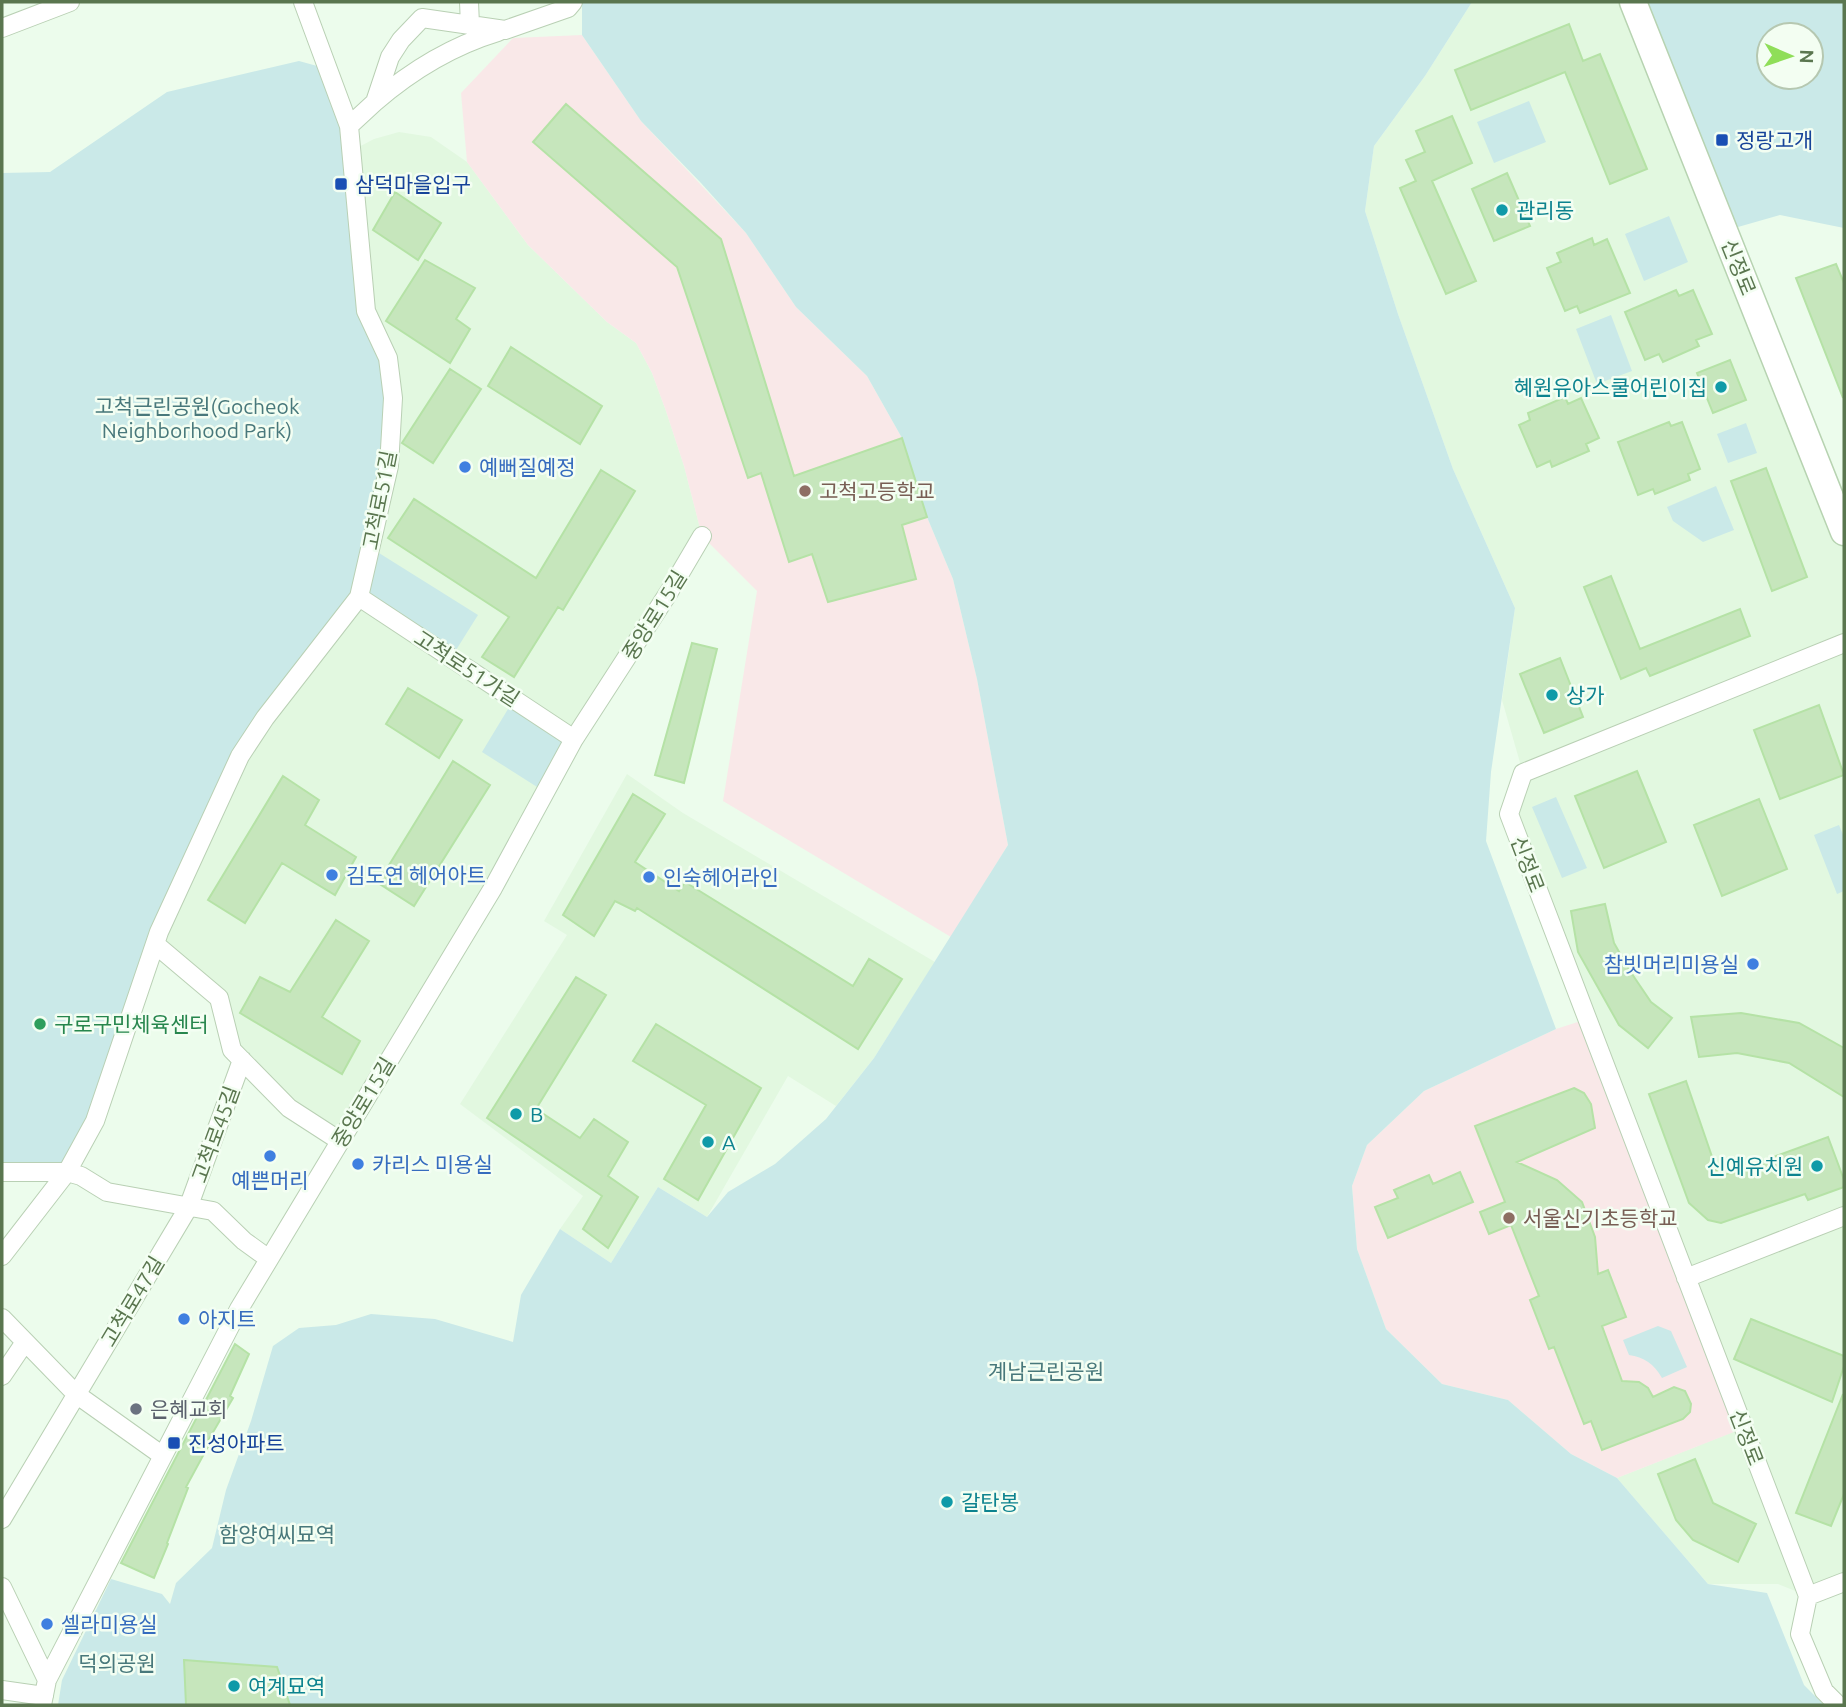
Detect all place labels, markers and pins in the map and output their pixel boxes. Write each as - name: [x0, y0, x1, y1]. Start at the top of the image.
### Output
- place label: 정랑고개: [1736, 128, 1813, 152]
- marker: 정랑고개: [1714, 132, 1730, 148]
- place label: 삼덕마을입구: [355, 172, 471, 196]
- marker: 삼덕마을입구: [333, 176, 349, 192]
- place label: 관리동: [1516, 198, 1574, 222]
- marker: 관리동: [1494, 202, 1510, 218]
- place label: 혜원유아스쿨어린이집: [1514, 375, 1707, 399]
- marker: 혜원유아스쿨어린이집: [1713, 379, 1729, 395]
- place label: 예뻐질예정: [479, 455, 576, 479]
- marker: 예뻐질예정: [457, 459, 473, 475]
- place label: 고척고등학교: [819, 479, 935, 503]
- marker: 고척고등학교: [797, 483, 813, 499]
- place label: 상가: [1566, 683, 1605, 707]
- marker: 상가: [1544, 687, 1560, 703]
- place label: 김도연 헤어아트: [346, 863, 486, 887]
- place label: 인숙헤어라인: [663, 865, 779, 889]
- marker: 김도연 헤어아트: [324, 867, 340, 883]
- marker: 인숙헤어라인: [641, 869, 657, 885]
- place label: 참빗머리미용실: [1604, 952, 1739, 976]
- marker: 참빗머리미용실: [1745, 956, 1761, 972]
- place label: 구로구민체육센터: [54, 1012, 209, 1036]
- marker: 구로구민체육센터: [32, 1016, 48, 1032]
- place label: B: [530, 1102, 543, 1126]
- marker: B: [508, 1106, 524, 1122]
- place label: A: [722, 1130, 736, 1154]
- marker: A: [700, 1134, 716, 1150]
- marker: 예쁜머리: [262, 1148, 278, 1164]
- place label: 카리스 미용실: [372, 1152, 493, 1176]
- place label: 신예유치원: [1706, 1154, 1803, 1178]
- marker: 카리스 미용실: [350, 1156, 366, 1172]
- marker: 신예유치원: [1809, 1158, 1825, 1174]
- place label: 예쁜머리: [231, 1168, 309, 1192]
- place label: 서울신기초등학교: [1523, 1206, 1678, 1230]
- marker: 서울신기초등학교: [1501, 1210, 1517, 1226]
- place label: 아지트: [198, 1307, 256, 1331]
- marker: 아지트: [176, 1311, 192, 1327]
- place label: 은혜교회: [150, 1397, 227, 1421]
- marker: 은혜교회: [128, 1401, 144, 1417]
- place label: 진성아파트: [188, 1431, 285, 1455]
- marker: 진성아파트: [166, 1435, 182, 1451]
- place label: 갈탄봉: [961, 1490, 1019, 1514]
- marker: 갈탄봉: [939, 1494, 955, 1510]
- place label: 셀라미용실: [61, 1612, 158, 1636]
- marker: 셀라미용실: [39, 1616, 55, 1632]
- place label: 여계묘역: [248, 1674, 325, 1698]
- marker: 여계묘역: [226, 1678, 242, 1694]

